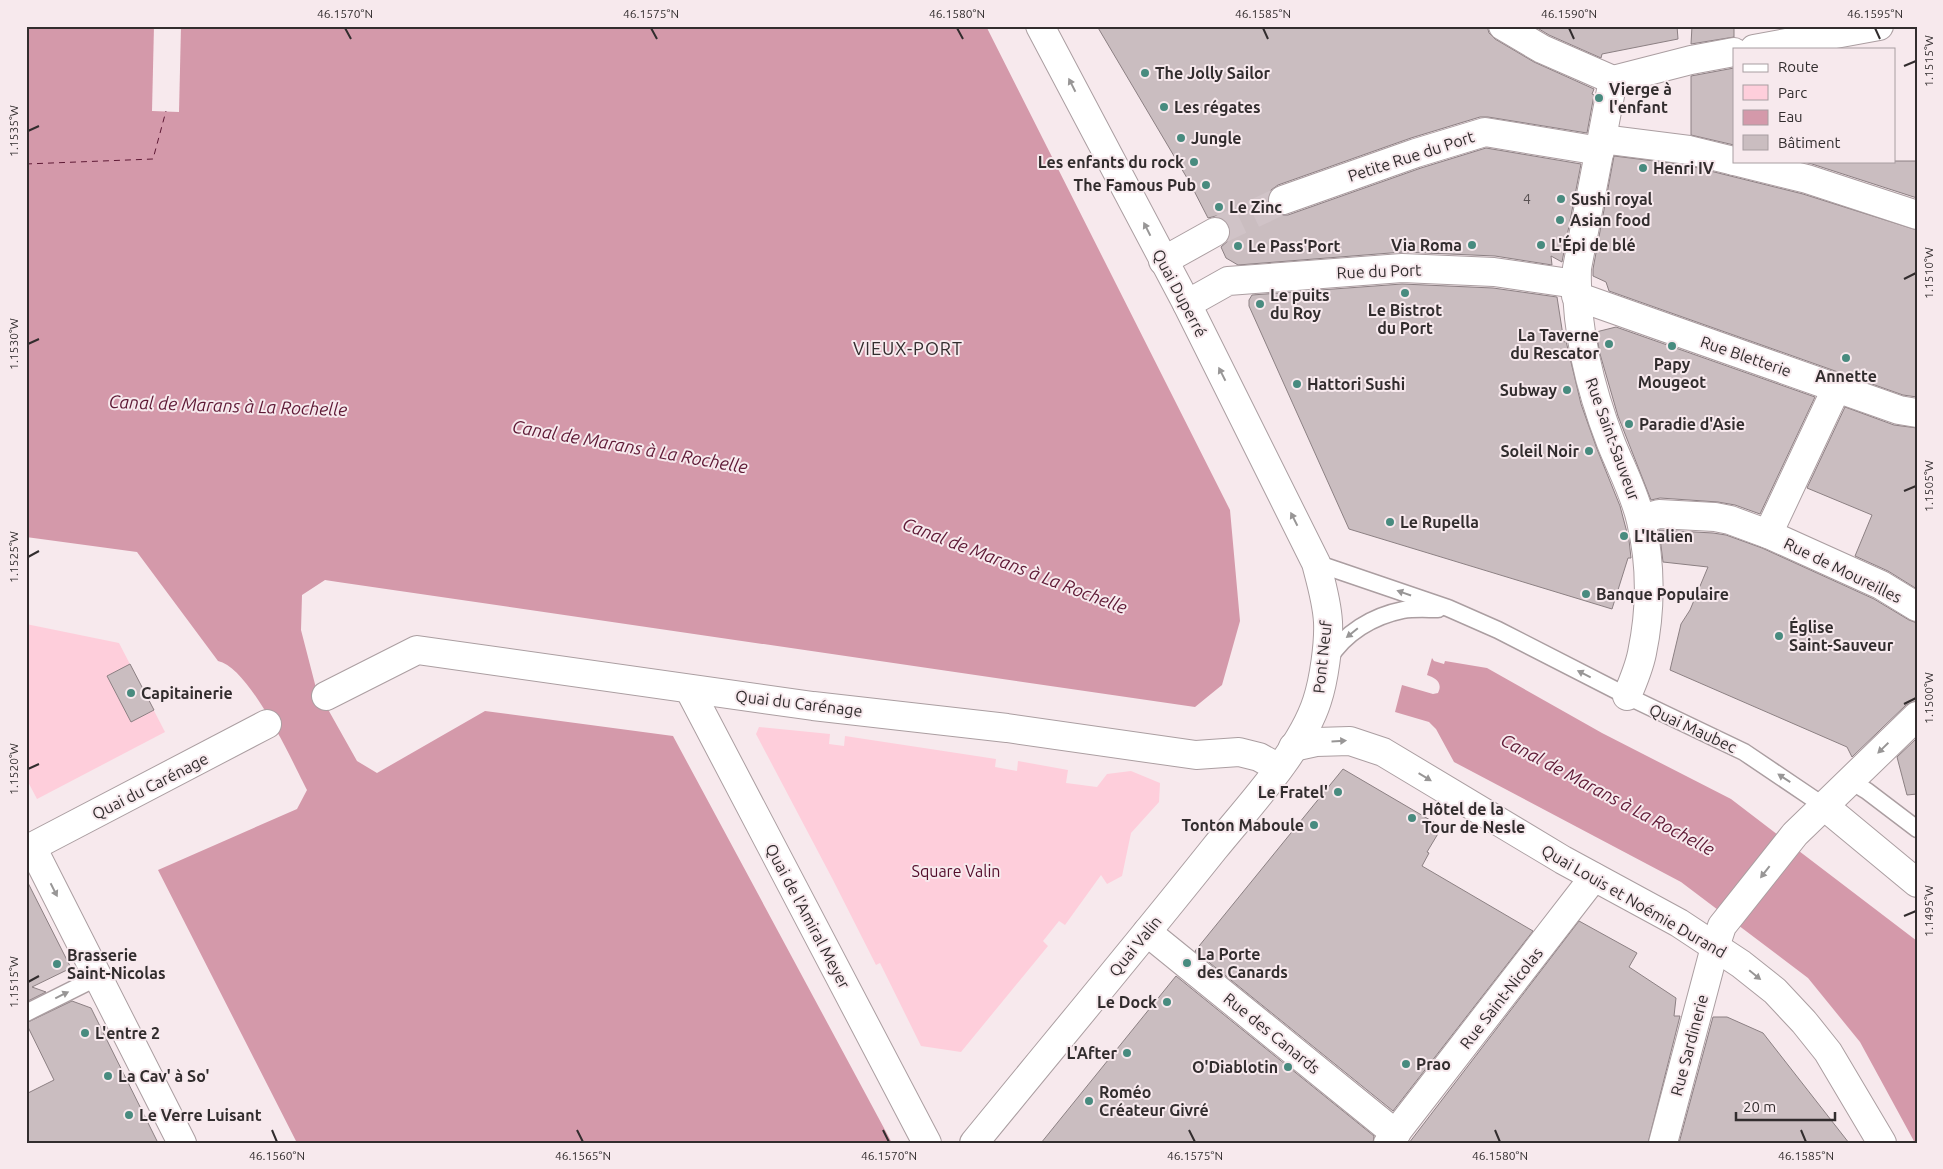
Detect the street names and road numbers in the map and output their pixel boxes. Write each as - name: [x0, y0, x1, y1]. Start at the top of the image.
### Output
- street label: Petite Rue du Port: [1346, 127, 1477, 185]
- street label: Quai Duperré: [1149, 246, 1211, 340]
- street label: Rue du Port: [1336, 260, 1422, 281]
- street label: Rue Bletterie: [1698, 332, 1794, 380]
- street label: Rue Saint-Sauveur: [1582, 375, 1644, 503]
- street label: Rue de Moureilles: [1781, 534, 1905, 606]
- street label: Pont Neuf: [1309, 619, 1335, 694]
- street label: Quai du Carénage: [734, 686, 864, 720]
- street label: Quai Maubec: [1646, 700, 1740, 756]
- street label: Quai du Carénage: [89, 749, 211, 823]
- street label: Quai de l'Amiral Meyer: [762, 840, 854, 992]
- street label: Quai Louis et Noémie Durand: [1538, 841, 1730, 961]
- street label: Quai Valin: [1105, 912, 1165, 980]
- street label: Rue Saint-Nicolas: [1456, 944, 1546, 1052]
- street label: Rue des Canards: [1220, 989, 1324, 1077]
- street label: Rue Sardinerie: [1667, 992, 1711, 1098]

